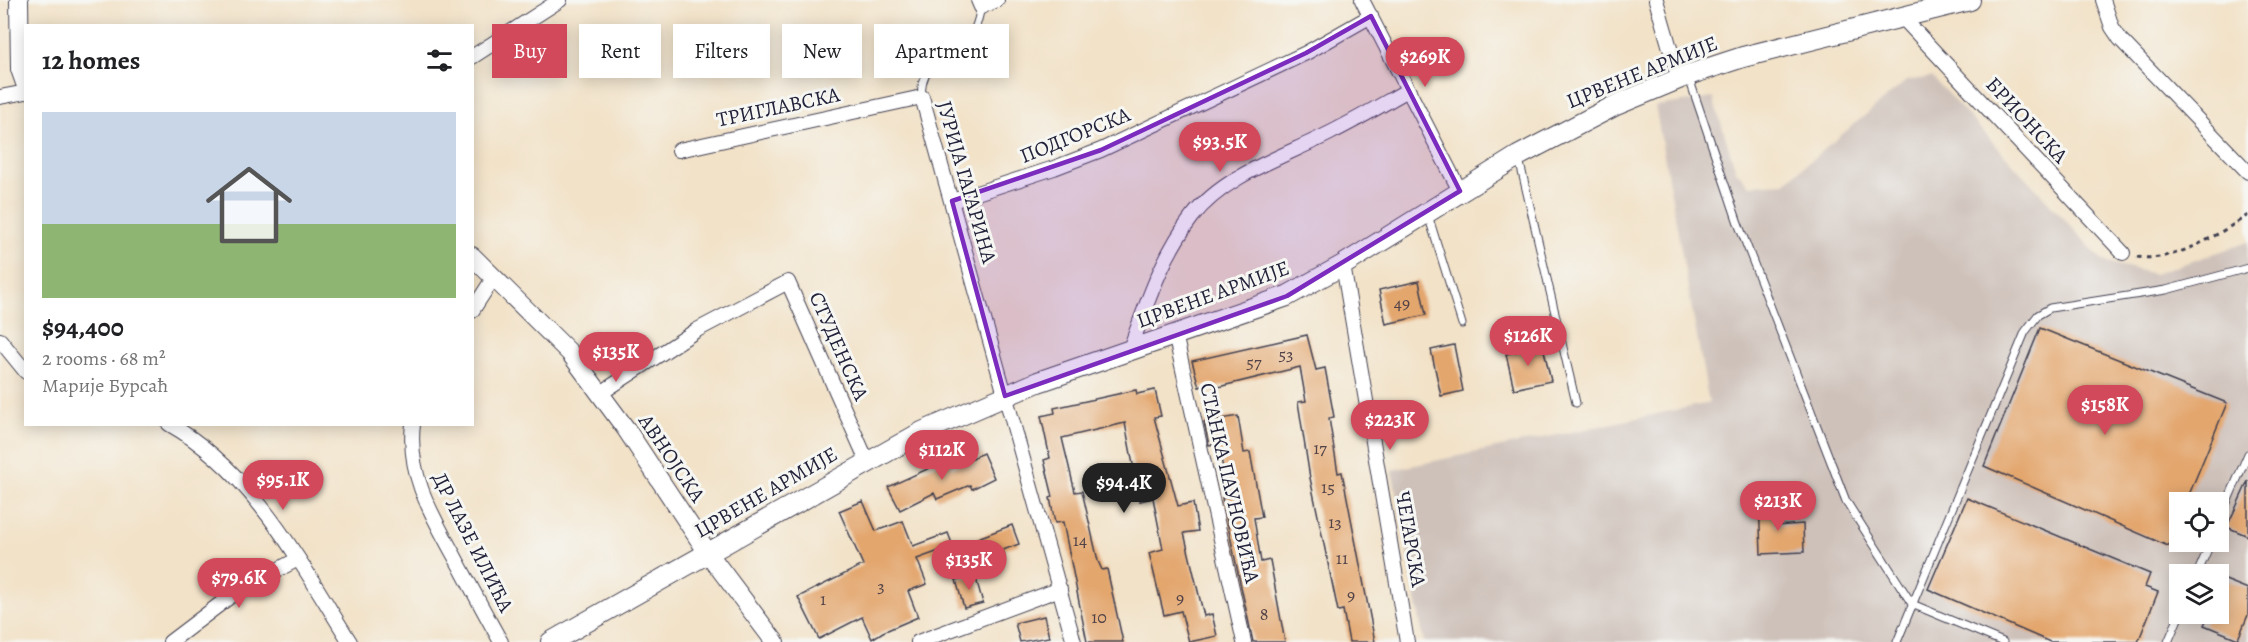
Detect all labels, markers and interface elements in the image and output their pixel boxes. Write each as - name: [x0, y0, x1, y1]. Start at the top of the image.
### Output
- chip: Buy: [492, 24, 567, 78]
- chip: Rent: [579, 24, 661, 78]
- chip: Filters: [673, 24, 770, 78]
- chip: New: [782, 24, 862, 78]
- chip: Apartment: [874, 24, 1009, 78]
- street label: ЦРВЕНЕ АРМИЈЕ: [1562, 29, 1722, 115]
- pin: $269K: [1383, 37, 1467, 88]
- text: 12 homes: [42, 43, 140, 78]
- text: $269K: [1400, 43, 1450, 70]
- icon: filters: [423, 44, 456, 77]
- street label: БРИОНСКА: [1980, 71, 2075, 170]
- street label: ТРИГЛАВСКА: [714, 80, 843, 134]
- street label: ЈУРИЈА ГАГАРИНА: [930, 98, 1004, 267]
- street label: ПОДГОРСКА: [1016, 100, 1135, 170]
- pin: $93.5K: [1171, 122, 1269, 173]
- text: $93.5K: [1193, 128, 1247, 155]
- icon: home: [195, 151, 303, 259]
- street label: ЦРВЕНЕ АРМИЈЕ: [1133, 253, 1293, 335]
- street label: СТУДЕНСКА: [803, 287, 876, 405]
- house number: 49: [1394, 291, 1410, 315]
- text: $94,400: [42, 310, 124, 345]
- pin: $126K: [1486, 316, 1570, 367]
- text: $126K: [1504, 322, 1552, 349]
- pin: $135K: [574, 332, 658, 383]
- text: $135K: [593, 338, 639, 365]
- house number: 53: [1278, 342, 1294, 366]
- text: 2 rooms · 68 m²: [42, 345, 166, 372]
- house number: 57: [1246, 350, 1262, 374]
- text: Марије Бурсаћ: [42, 372, 168, 399]
- street label: СТАНКА ПАУНОВИЋА: [1193, 380, 1267, 587]
- pin: $158K: [2063, 385, 2147, 436]
- text: $158K: [2081, 391, 2129, 418]
- pin: $223K: [1348, 400, 1432, 451]
- text: $223K: [1365, 406, 1415, 433]
- street label: АВНОЈСКА: [632, 408, 712, 508]
- pin: $112K: [900, 430, 984, 481]
- text: $112K: [919, 436, 965, 463]
- house number: 17: [1313, 436, 1327, 460]
- street label: ЦРВЕНЕ АРМИЈЕ: [690, 440, 842, 544]
- pin: $95.1K: [234, 460, 332, 511]
- pin: $94.4K: [1075, 463, 1173, 514]
- text: $95.1K: [257, 466, 309, 493]
- street label: ДР ЛАЗЕ ИЛИЋА: [426, 467, 521, 617]
- text: $94.4K: [1096, 469, 1152, 496]
- house number: 15: [1321, 475, 1335, 499]
- pin: $213K: [1736, 481, 1820, 532]
- text: $213K: [1754, 487, 1802, 514]
- street label: ЧЕГАРСКА: [1389, 489, 1433, 590]
- map controls: [2169, 492, 2229, 624]
- button: locate: [2169, 492, 2229, 552]
- house number: 13: [1328, 510, 1342, 534]
- house number: 14: [1073, 528, 1087, 552]
- pin: $135K: [927, 540, 1011, 591]
- text: $135K: [946, 546, 992, 573]
- house number: 11: [1336, 546, 1348, 570]
- pin: $79.6K: [190, 558, 288, 609]
- text: $79.6K: [211, 564, 267, 591]
- button: layers: [2169, 564, 2229, 624]
- house number: 3: [877, 574, 885, 598]
- house number: 9: [1347, 583, 1355, 607]
- house number: 9: [1176, 586, 1184, 610]
- house number: 1: [820, 587, 826, 611]
- house number: 8: [1260, 602, 1268, 626]
- house number: 10: [1091, 605, 1107, 629]

